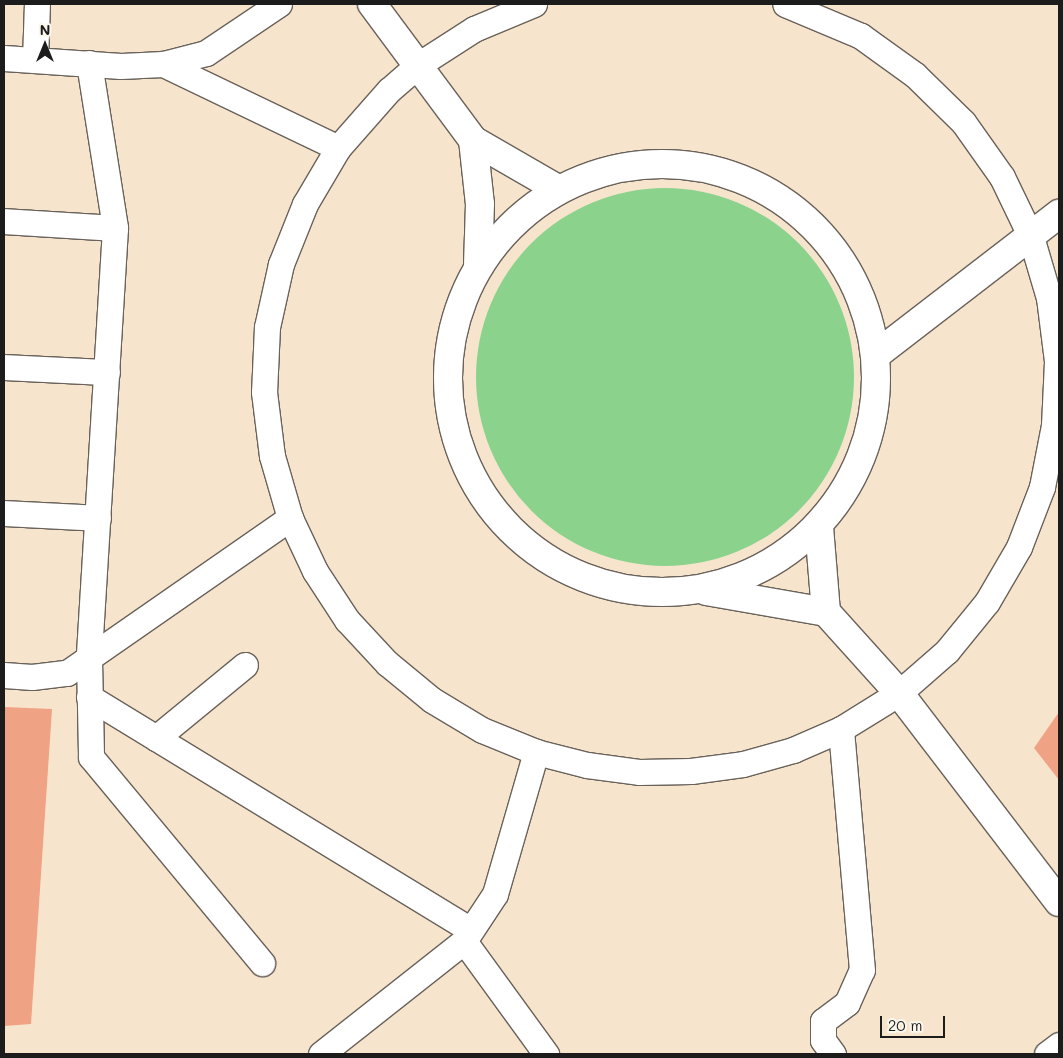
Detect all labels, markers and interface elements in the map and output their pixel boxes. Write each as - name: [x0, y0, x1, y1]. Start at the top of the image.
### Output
- north arrow: [20, 20, 70, 70]
- text: N: [40, 20, 50, 39]
- scale bar: [883, 1006, 948, 1038]
- text: 20 m: [888, 1015, 922, 1035]

